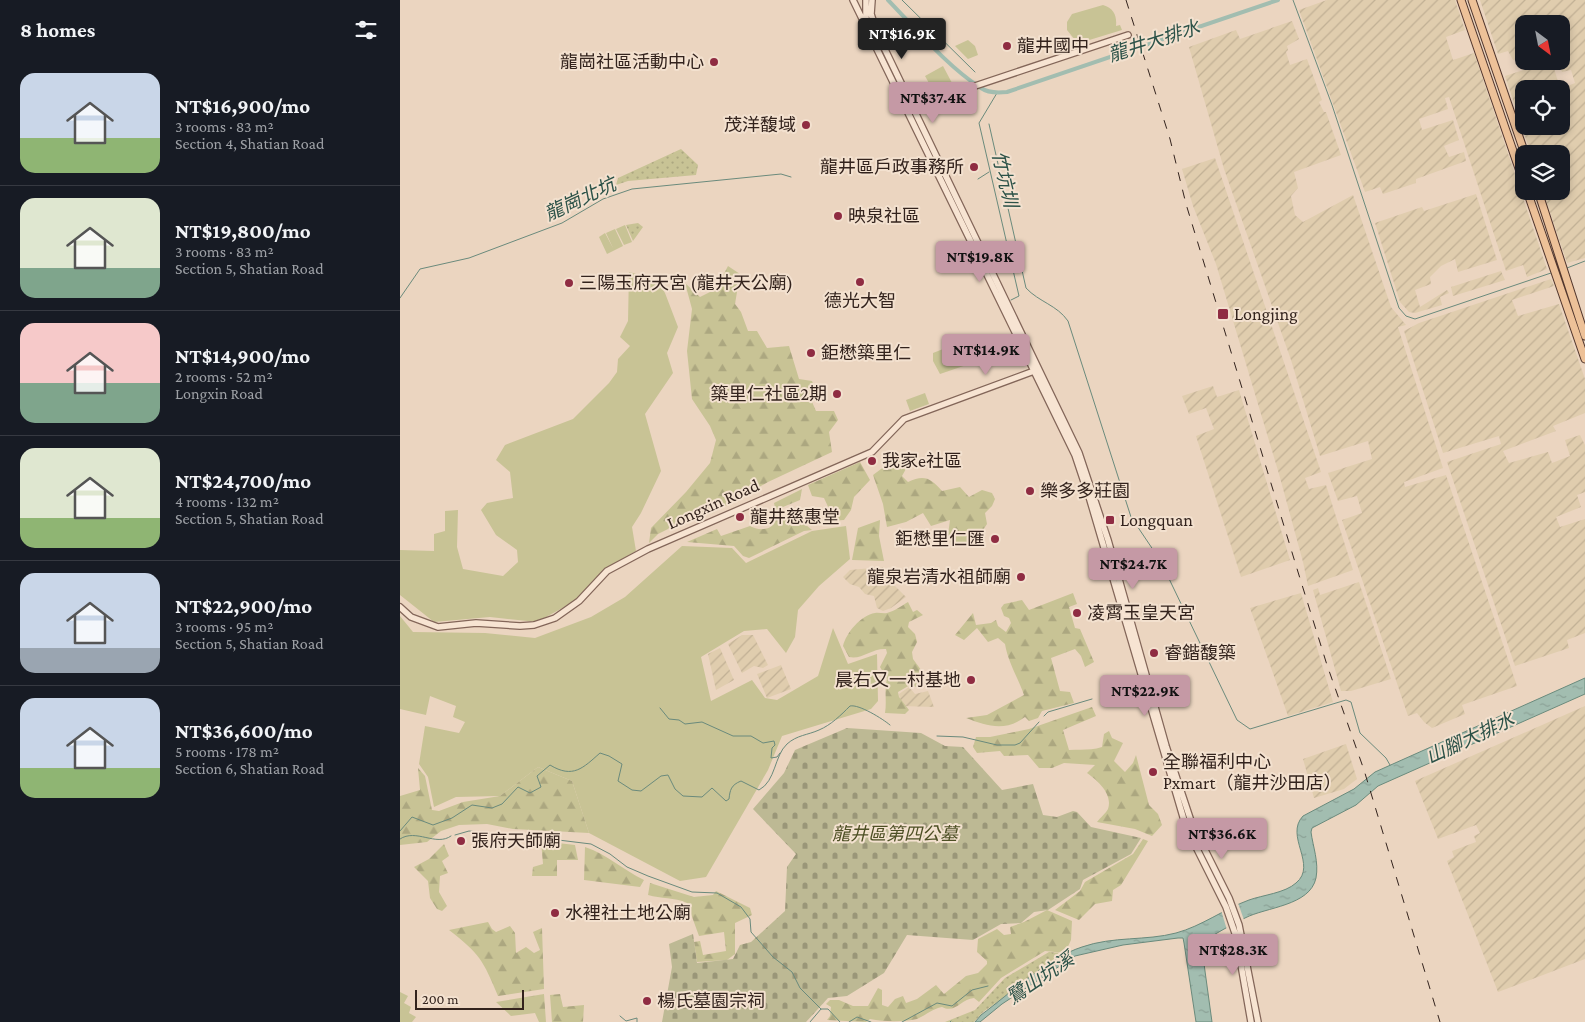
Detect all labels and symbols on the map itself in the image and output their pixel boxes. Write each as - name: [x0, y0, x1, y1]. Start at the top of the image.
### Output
- north arrow: [1515, 15, 1570, 70]
- water label: 龍井大排水: [1106, 16, 1203, 66]
- pin: NT$16.9K: [850, 18, 954, 60]
- place label: 龍井國中: [1017, 36, 1089, 56]
- marker: 龍井國中: [1001, 40, 1013, 52]
- place label: 龍崗社區活動中心: [560, 52, 704, 72]
- marker: 龍崗社區活動中心: [708, 56, 720, 68]
- pin: NT$37.4K: [881, 82, 985, 124]
- place label: 茂洋馥域: [724, 115, 796, 135]
- marker: 茂洋馥域: [800, 119, 812, 131]
- water label: 竹坑圳: [988, 149, 1022, 212]
- place label: 龍井區戶政事務所: [820, 157, 964, 177]
- marker: 龍井區戶政事務所: [968, 161, 980, 173]
- water label: 龍崗北坑: [541, 172, 622, 225]
- place label: 映泉社區: [848, 206, 920, 226]
- marker: 映泉社區: [832, 210, 844, 222]
- pin: NT$19.8K: [928, 240, 1032, 283]
- place label: 三陽玉府天宮 (龍井天公廟): [579, 273, 793, 294]
- marker: 德光大智: [854, 276, 866, 288]
- marker: 三陽玉府天宮 (龍井天公廟): [563, 277, 575, 289]
- place label: 德光大智: [824, 291, 896, 311]
- place label: Longjing: [1234, 304, 1298, 325]
- marker: Longjing: [1216, 307, 1230, 321]
- pin: NT$14.9K: [934, 334, 1038, 376]
- place label: 鉅懋築里仁: [821, 343, 911, 363]
- marker: 鉅懋築里仁: [805, 347, 817, 359]
- place label: 築里仁社區2期: [710, 384, 827, 404]
- marker: 築里仁社區2期: [831, 388, 843, 400]
- place label: 我家e社區: [882, 451, 962, 471]
- marker: 我家e社區: [866, 455, 878, 467]
- street label: Longxin Road: [664, 475, 763, 533]
- place label: 樂多多莊園: [1040, 481, 1130, 501]
- marker: 樂多多莊園: [1024, 485, 1036, 497]
- place label: 龍井慈惠堂: [750, 507, 840, 527]
- place label: Longquan: [1120, 510, 1193, 530]
- marker: 龍井慈惠堂: [734, 511, 746, 523]
- marker: Longquan: [1104, 514, 1116, 526]
- place label: 鉅懋里仁匯: [895, 529, 985, 549]
- marker: 鉅懋里仁匯: [989, 533, 1001, 545]
- pin: NT$24.7K: [1081, 548, 1185, 590]
- place label: 龍泉岩清水祖師廟: [867, 567, 1011, 587]
- marker: 龍泉岩清水祖師廟: [1015, 571, 1027, 583]
- place label: 凌霄玉皇天宮: [1087, 603, 1195, 623]
- marker: 凌霄玉皇天宮: [1071, 607, 1083, 619]
- place label: 睿鍇馥築: [1164, 643, 1236, 663]
- marker: 睿鍇馥築: [1148, 647, 1160, 659]
- place label: 晨右又一村基地: [835, 670, 961, 690]
- marker: 晨右又一村基地: [965, 674, 977, 686]
- pin: NT$22.9K: [1093, 674, 1197, 717]
- water label: 山腳大排水: [1423, 708, 1518, 768]
- place label: 全聯福利中心 Pxmart（龍井沙田店）: [1163, 752, 1341, 793]
- marker: 全聯福利中心 Pxmart（龍井沙田店）: [1147, 766, 1159, 778]
- pin: NT$36.6K: [1170, 818, 1274, 860]
- park label: 龍井區第四公墓: [832, 824, 961, 844]
- place label: 張府天師廟: [471, 831, 561, 851]
- marker: 張府天師廟: [455, 835, 467, 847]
- place label: 水裡社土地公廟: [565, 903, 691, 923]
- marker: 水裡社土地公廟: [549, 907, 561, 919]
- pin: NT$28.3K: [1181, 934, 1285, 976]
- water label: 鷺山坑溪: [1003, 946, 1080, 1008]
- scale bar: [415, 987, 524, 1010]
- place label: 楊氏墓園宗祠: [657, 991, 765, 1011]
- marker: 楊氏墓園宗祠: [641, 995, 653, 1007]

